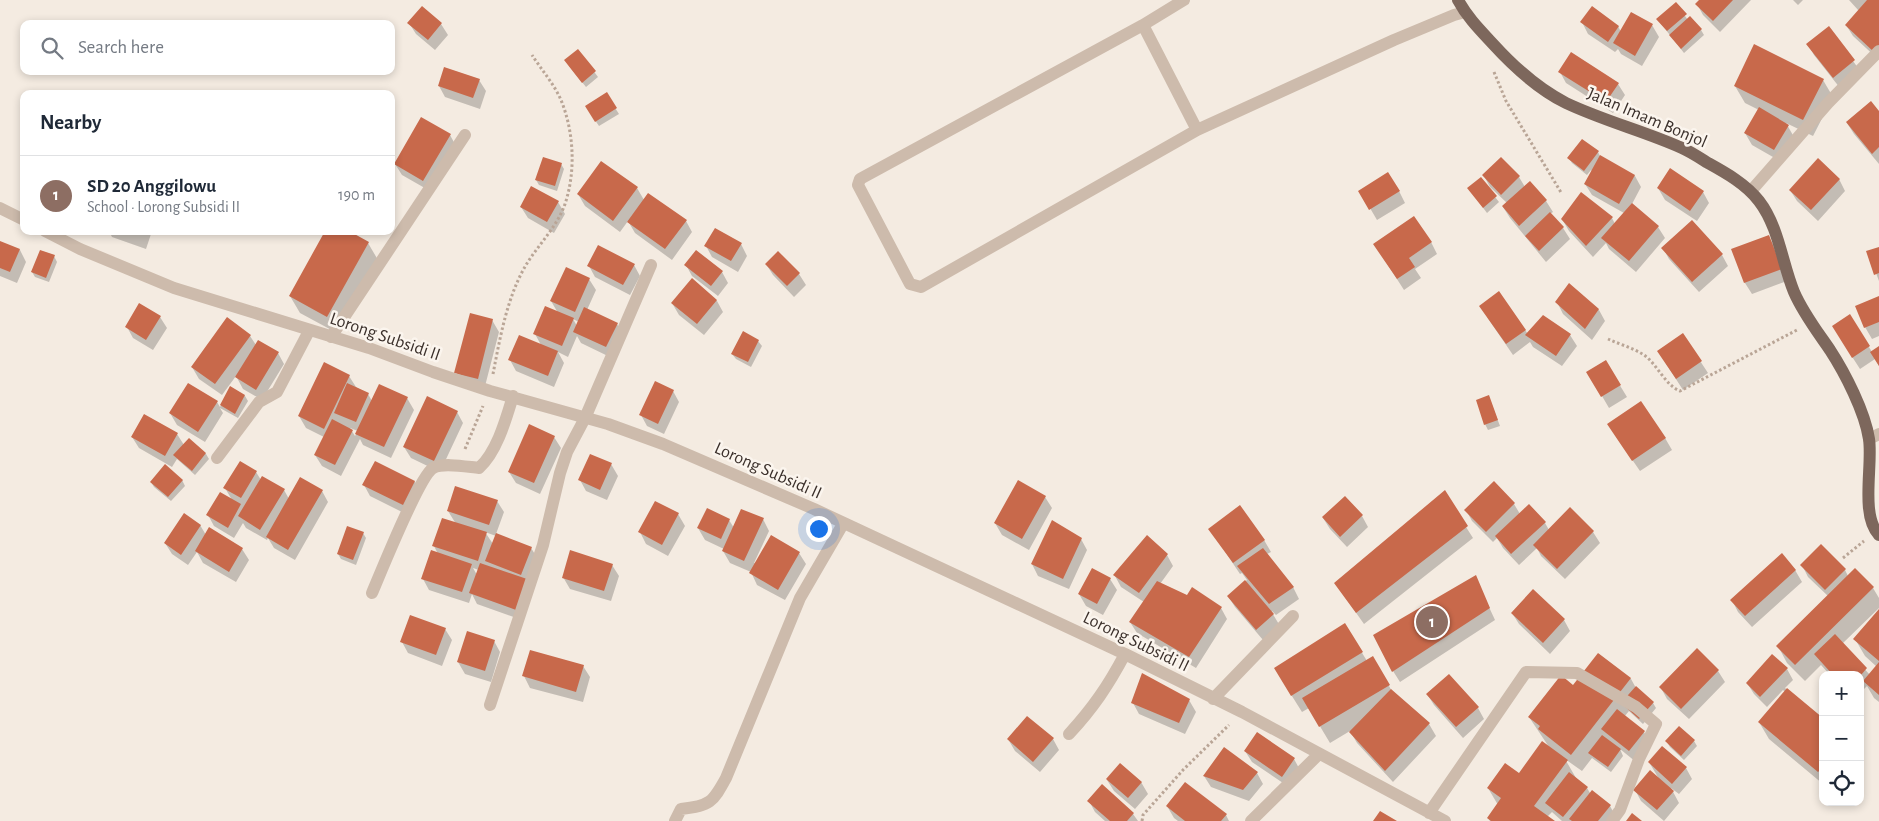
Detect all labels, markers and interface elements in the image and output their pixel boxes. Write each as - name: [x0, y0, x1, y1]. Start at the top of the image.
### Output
- search box: [20, 20, 395, 75]
- icon: search: [38, 34, 66, 62]
- text: Search here: [78, 38, 164, 57]
- street label: Jalan Imam Bonjol: [1584, 85, 1710, 151]
- text: Nearby: [40, 112, 101, 133]
- text: SD 20 Anggilowu: [87, 177, 216, 196]
- text: 1: [53, 187, 59, 203]
- text: 190 m: [338, 187, 375, 203]
- text: School · Lorong Subsidi II: [87, 199, 240, 215]
- street label: Lorong Subsidi II: [327, 310, 443, 364]
- street label: Lorong Subsidi II: [712, 439, 824, 503]
- your location: [806, 516, 832, 542]
- pin: 1: [1416, 603, 1448, 641]
- street label: Lorong Subsidi II: [1080, 609, 1192, 675]
- map controls: [1819, 671, 1864, 806]
- button: +: [1819, 671, 1864, 716]
- button: −: [1819, 716, 1864, 761]
- button: locate: [1819, 761, 1864, 806]

